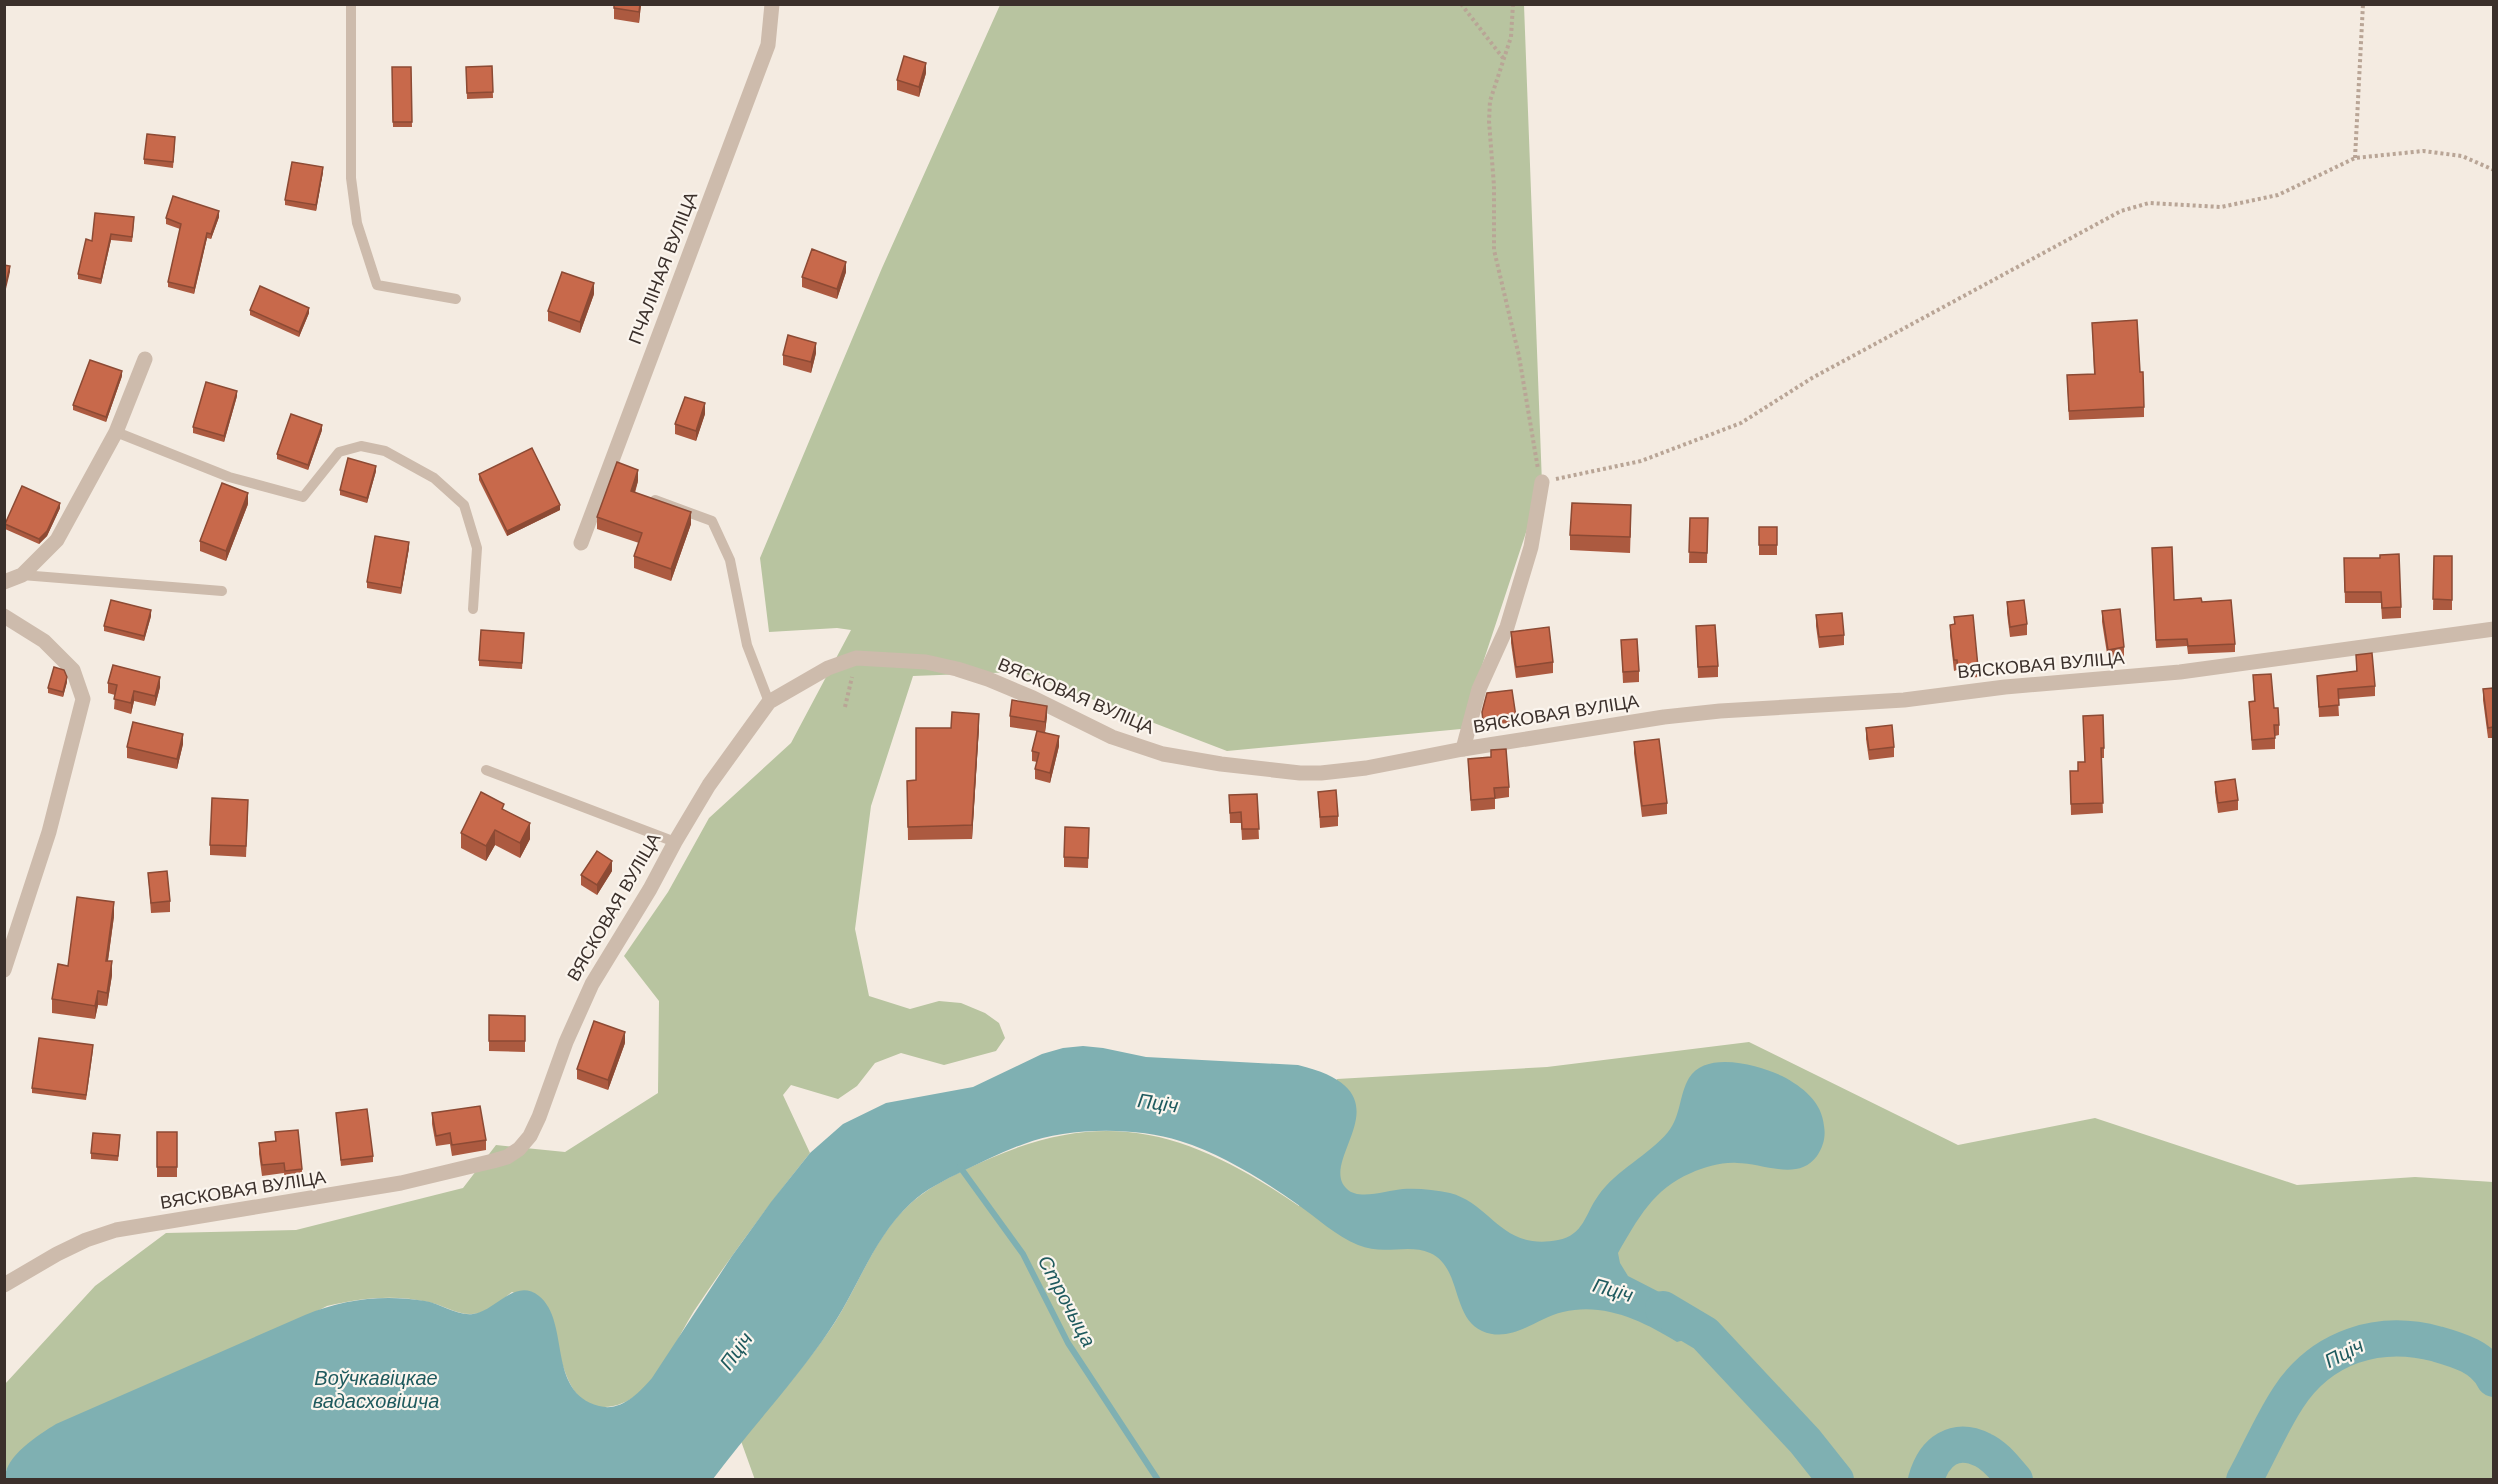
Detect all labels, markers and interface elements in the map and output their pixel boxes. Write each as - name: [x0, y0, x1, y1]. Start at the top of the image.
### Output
- street label: ПЧАЛІНАЯ ВУЛІЦА: [625, 189, 701, 347]
- street label: ВЯСКОВАЯ ВУЛІЦА: [1957, 648, 2125, 682]
- street label: ВЯСКОВАЯ ВУЛІЦА: [995, 654, 1157, 738]
- street label: ВЯСКОВАЯ ВУЛІЦА: [1472, 691, 1640, 737]
- street label: ВЯСКОВАЯ ВУЛІЦА: [563, 829, 665, 985]
- water label: Пціч: [1136, 1089, 1180, 1117]
- street label: ВЯСКОВАЯ ВУЛІЦА: [159, 1167, 327, 1213]
- water label: Строчыца: [1034, 1252, 1100, 1350]
- water label: Пціч: [1590, 1274, 1636, 1306]
- water label: Пціч: [715, 1328, 757, 1374]
- water label: Пціч: [2321, 1334, 2367, 1372]
- water label: Воўчкавіцкае вадасховішча: [313, 1367, 439, 1412]

